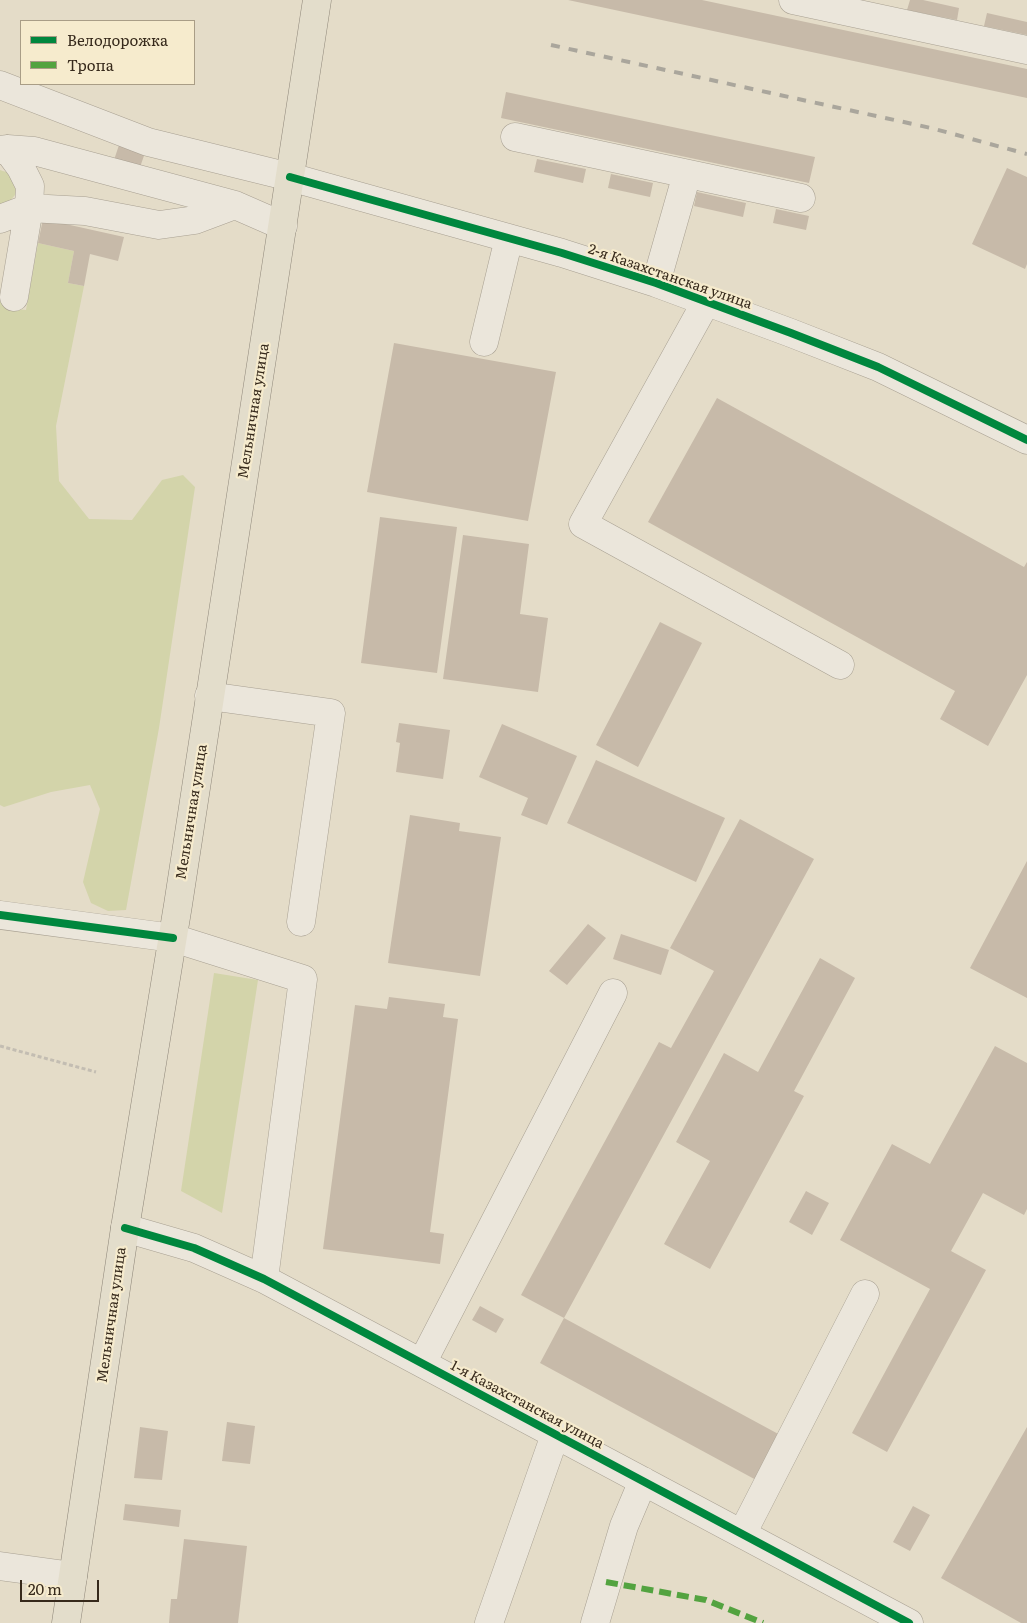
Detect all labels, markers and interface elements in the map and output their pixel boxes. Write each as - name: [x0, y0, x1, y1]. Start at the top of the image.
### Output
- legend: [20, 20, 195, 85]
- text: Велодорожка: [67, 28, 168, 51]
- text: Тропа: [67, 53, 114, 76]
- street label: 2-я Казахстанская улица: [586, 241, 754, 313]
- street label: Мельничная улица: [235, 342, 273, 480]
- street label: Мельничная улица: [173, 743, 211, 881]
- street label: Мельничная улица: [94, 1246, 130, 1384]
- street label: 1-я Казахстанская улица: [448, 1357, 606, 1453]
- scale bar: [22, 1570, 101, 1602]
- text: 20 m: [28, 1577, 62, 1600]

